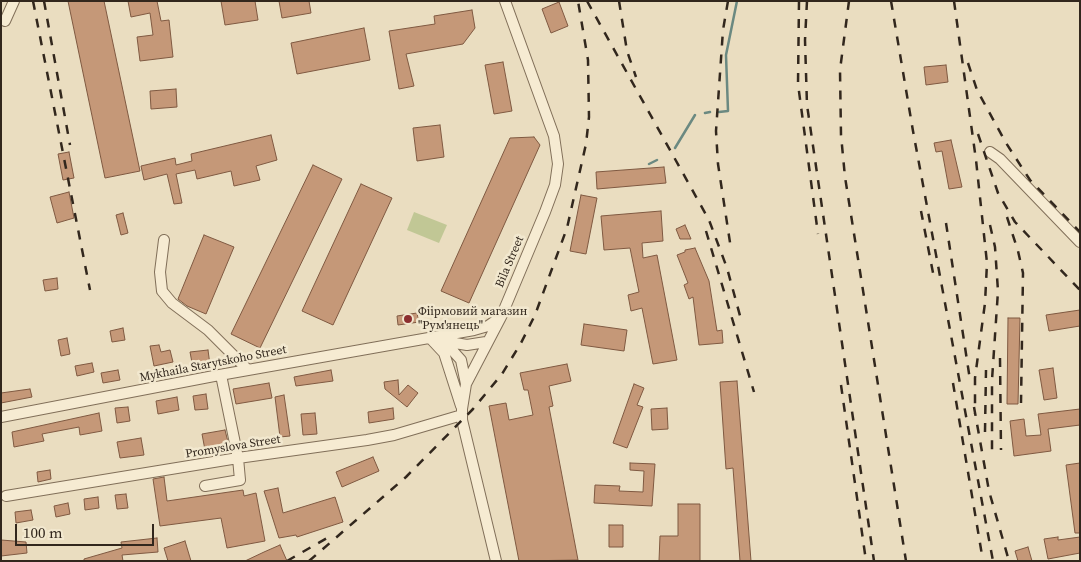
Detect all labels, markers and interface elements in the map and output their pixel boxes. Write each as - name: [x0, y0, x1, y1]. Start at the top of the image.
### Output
- street label: Bila Street: [493, 234, 527, 290]
- place label: Фіірмовий магазин "Рум'янець": [418, 305, 527, 333]
- marker: Фіірмовий магазин "Рум'янець": [402, 313, 414, 325]
- street label: Mykhaila Starytskoho Street: [138, 343, 288, 385]
- street label: Promyslova Street: [184, 432, 282, 462]
- scale bar: [18, 514, 156, 546]
- text: 100 m: [23, 522, 63, 543]

